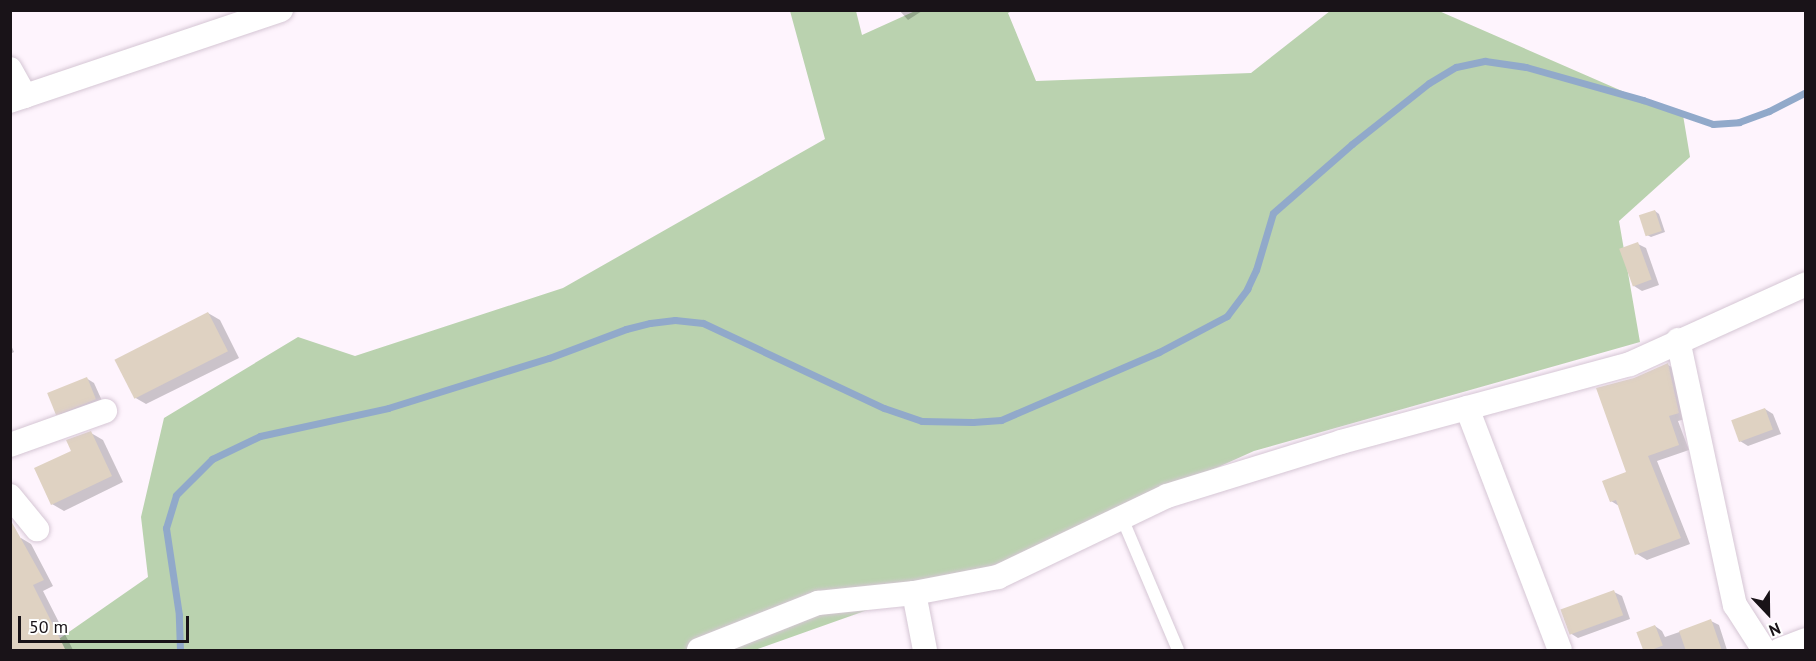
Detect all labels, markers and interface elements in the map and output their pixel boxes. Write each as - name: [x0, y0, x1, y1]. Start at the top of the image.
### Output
- north arrow: [1738, 583, 1798, 643]
- scale bar: [21, 604, 192, 642]
- text: 50 m: [29, 615, 68, 638]
- text: N: [1766, 618, 1783, 641]

